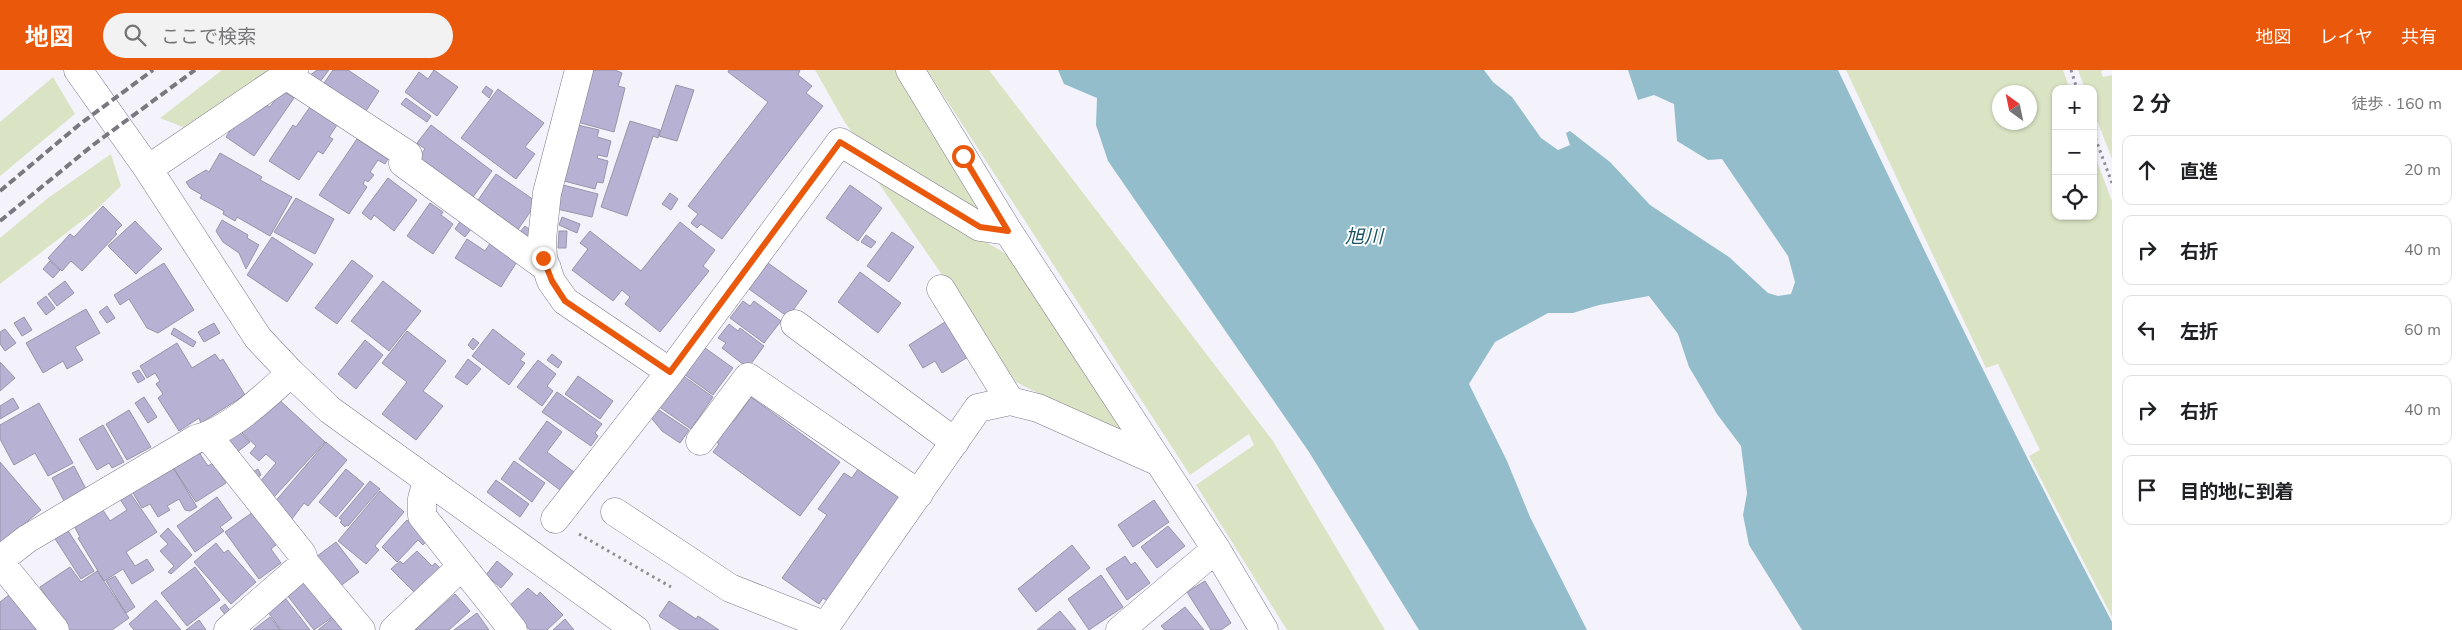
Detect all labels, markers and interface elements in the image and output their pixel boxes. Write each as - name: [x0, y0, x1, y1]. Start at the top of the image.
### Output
- search box: [103, 13, 453, 58]
- text: 地図: [25, 21, 73, 53]
- icon: search: [121, 21, 149, 49]
- text: ここで検索: [161, 24, 256, 50]
- text: 地図: [2256, 25, 2292, 49]
- text: レイヤ: [2320, 25, 2373, 49]
- text: 共有: [2401, 25, 2437, 49]
- north arrow: [1992, 85, 2037, 130]
- map controls: [2052, 85, 2097, 220]
- button: +: [2052, 85, 2097, 130]
- text: 2 分: [2132, 90, 2171, 118]
- text: 徒歩 · 160 m: [2352, 93, 2442, 115]
- button: −: [2052, 130, 2097, 175]
- route start: [952, 145, 975, 168]
- icon: ahead: [2133, 156, 2161, 184]
- text: 直進: [2180, 159, 2218, 185]
- text: 20 m: [2404, 159, 2441, 181]
- button: locate: [2052, 175, 2097, 220]
- water label: 旭川: [1345, 224, 1385, 250]
- icon: right: [2133, 236, 2161, 264]
- text: 右折: [2180, 239, 2218, 265]
- text: 40 m: [2404, 239, 2441, 261]
- route end: [532, 247, 555, 270]
- icon: left: [2133, 316, 2161, 344]
- text: 左折: [2180, 319, 2218, 345]
- text: 60 m: [2404, 319, 2441, 341]
- icon: right: [2133, 396, 2161, 424]
- text: 右折: [2180, 399, 2218, 425]
- text: 40 m: [2404, 399, 2441, 421]
- icon: arrive: [2133, 476, 2161, 504]
- text: 目的地に到着: [2180, 479, 2294, 505]

